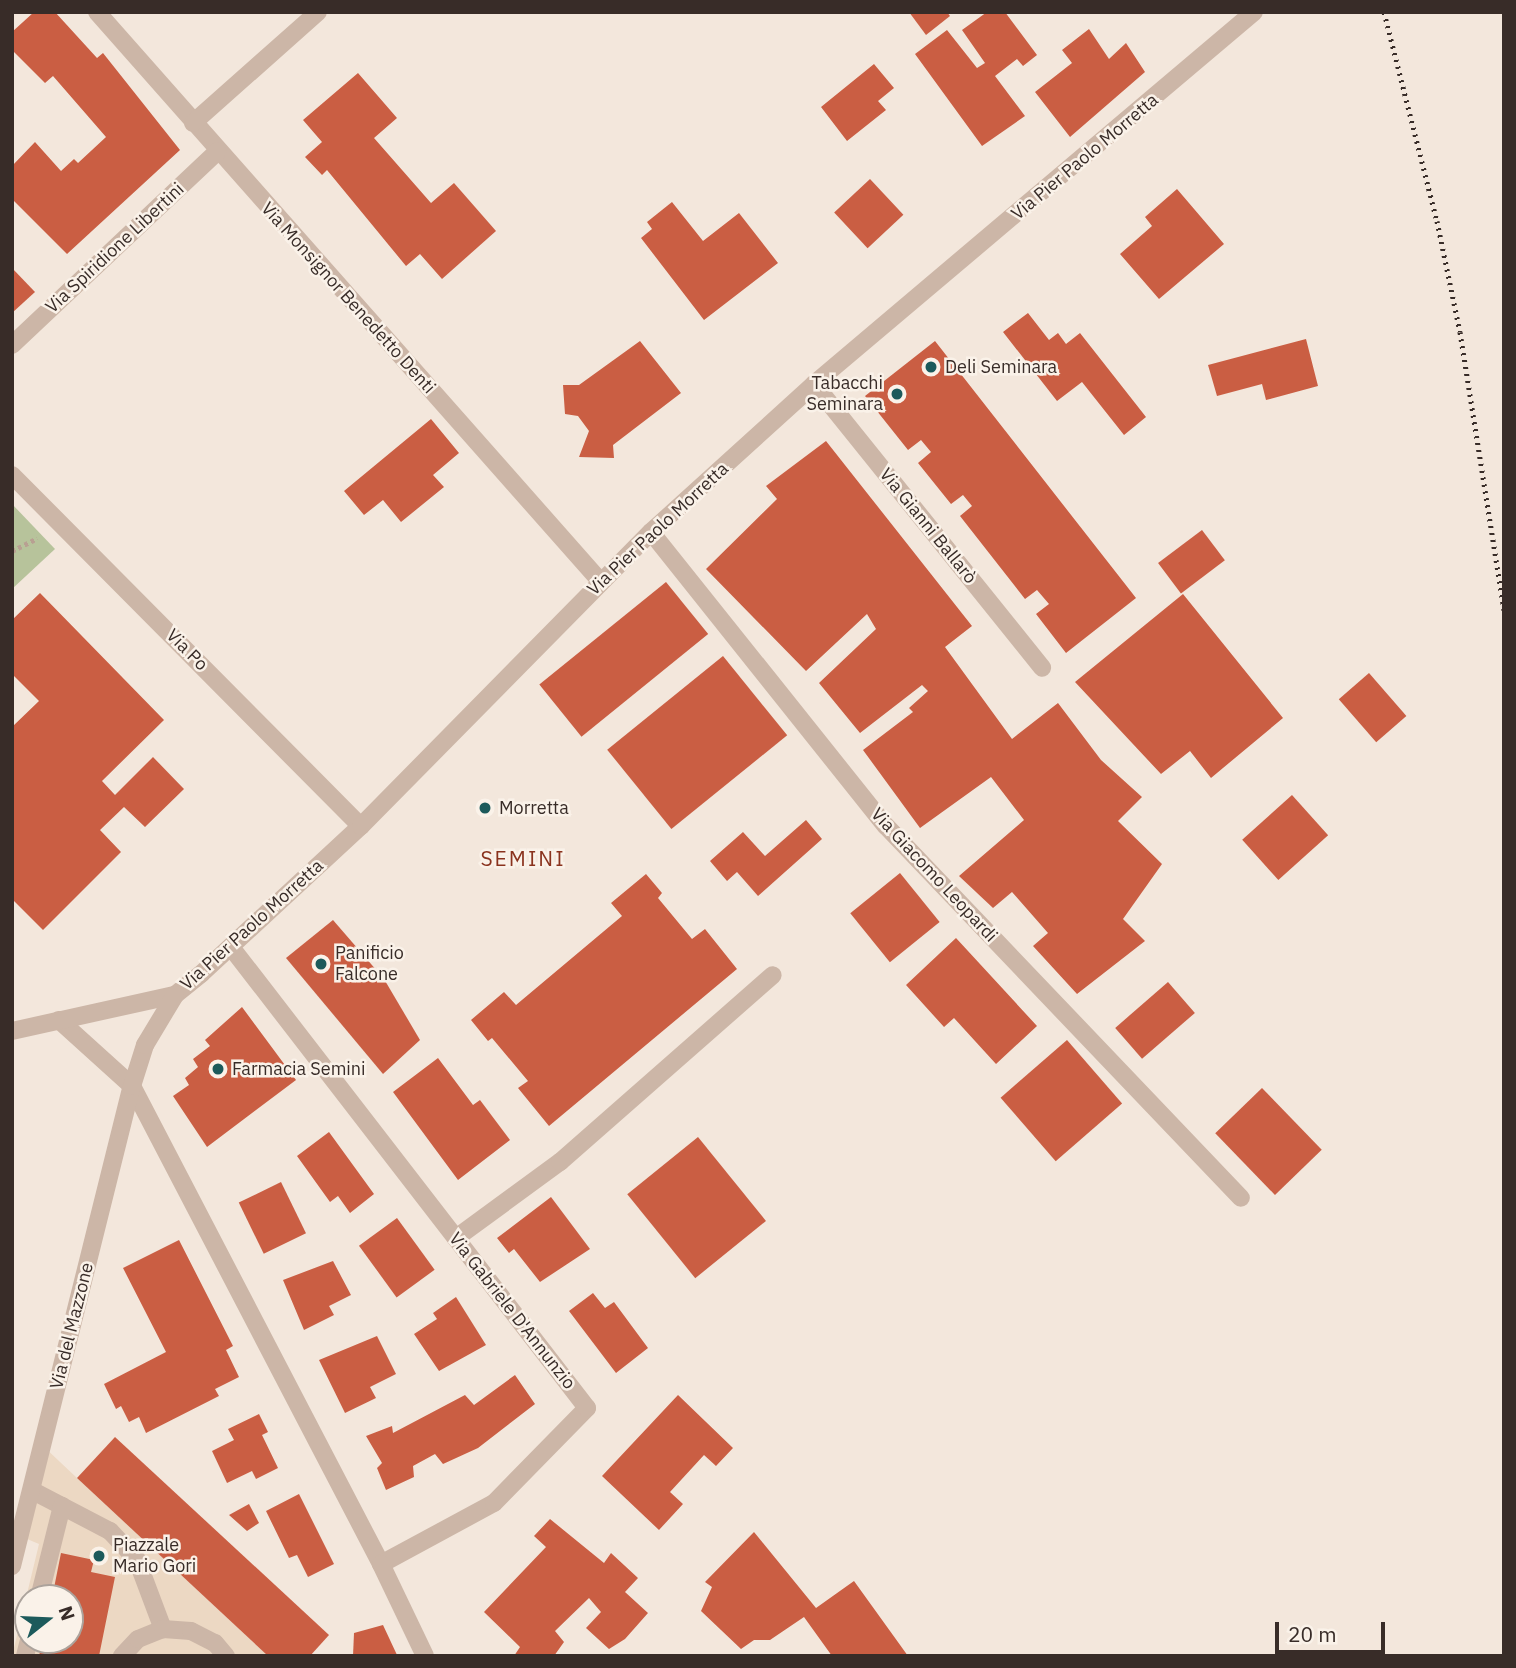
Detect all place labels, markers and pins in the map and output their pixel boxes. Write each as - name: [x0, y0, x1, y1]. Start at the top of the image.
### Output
- place label: Deli Seminara: [945, 356, 1057, 378]
- marker: Deli Seminara: [923, 359, 939, 375]
- place label: Tabacchi Seminara: [806, 373, 883, 416]
- marker: Tabacchi Seminara: [889, 386, 905, 402]
- place label: Morretta: [499, 797, 569, 819]
- marker: Morretta: [477, 800, 493, 816]
- place label: Panificio Falcone: [335, 943, 404, 986]
- marker: Panificio Falcone: [313, 956, 329, 972]
- place label: Farmacia Semini: [232, 1058, 366, 1080]
- marker: Farmacia Semini: [210, 1061, 226, 1077]
- place label: Piazzale Mario Gori: [113, 1535, 196, 1578]
- marker: Piazzale Mario Gori: [91, 1548, 107, 1564]

